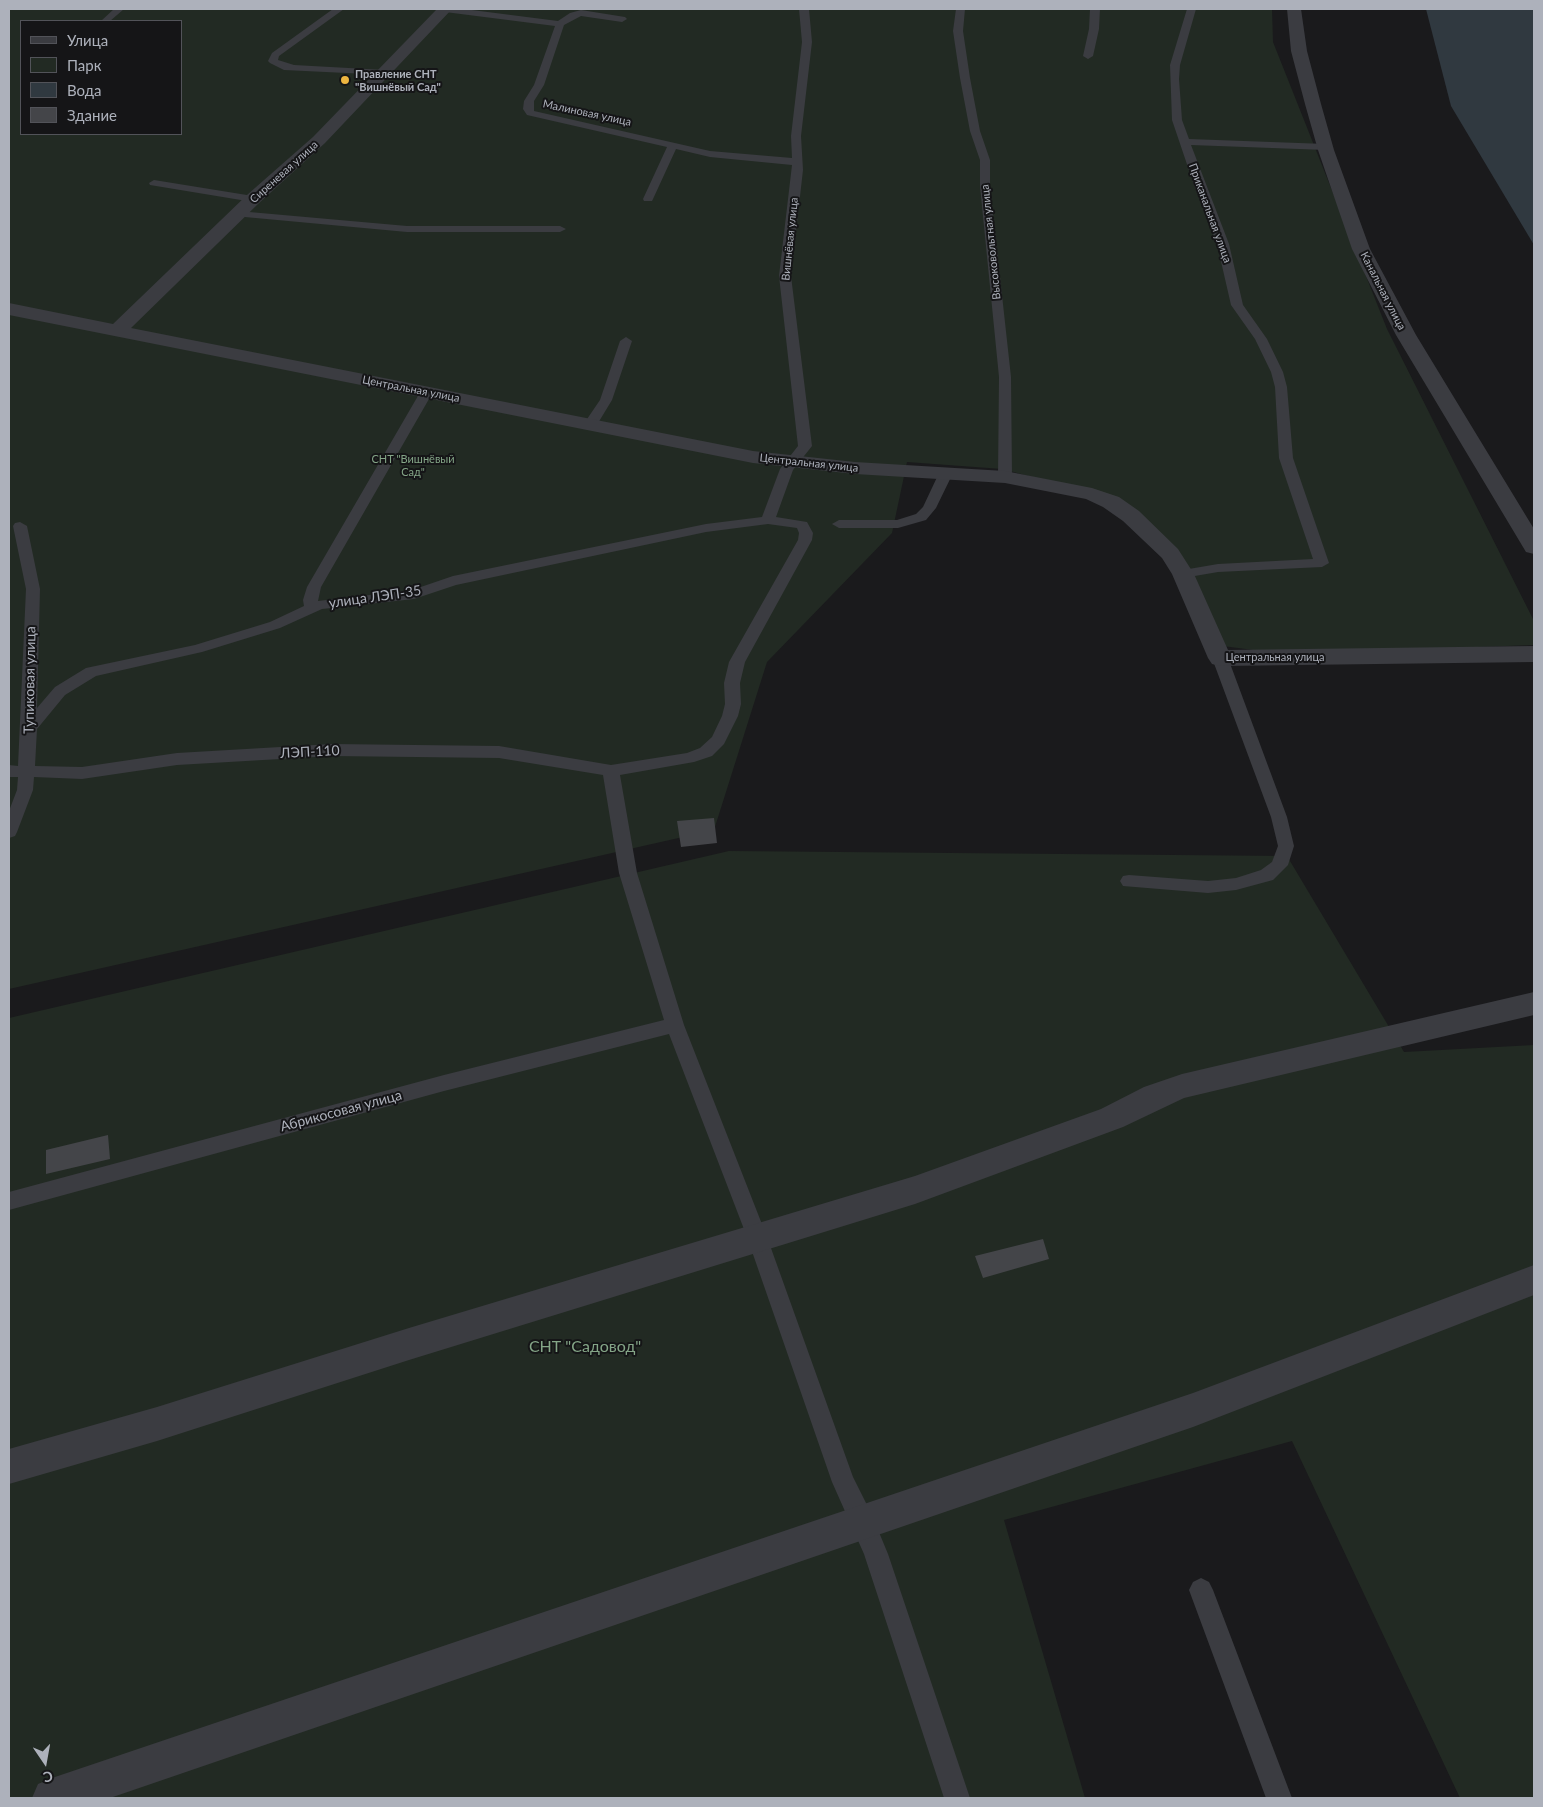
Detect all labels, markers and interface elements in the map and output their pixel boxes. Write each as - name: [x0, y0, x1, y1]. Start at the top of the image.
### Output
- legend: [20, 20, 182, 135]
- text: Улица: [67, 31, 108, 49]
- text: Парк: [67, 56, 101, 74]
- place label: Правление СНТ "Вишнёвый Сад": [355, 67, 441, 93]
- marker: Правление СНТ "Вишнёвый Сад": [339, 74, 351, 86]
- text: Вода: [67, 81, 102, 99]
- street label: Малиновая улица: [542, 97, 632, 129]
- text: Здание: [67, 106, 117, 124]
- street label: Сиреневая улица: [247, 138, 321, 206]
- street label: Приканальная улица: [1186, 161, 1234, 265]
- street label: Высоковольтная улица: [978, 184, 1004, 300]
- street label: Вишнёвая улица: [779, 197, 801, 281]
- street label: Канальная улица: [1358, 250, 1408, 332]
- street label: Центральная улица: [361, 373, 461, 405]
- street label: Центральная улица: [759, 451, 859, 475]
- park label: СНТ "Вишнёвый Сад": [371, 452, 455, 478]
- street label: улица ЛЭП-35: [328, 582, 422, 612]
- street label: Тупиковая улица: [21, 626, 39, 734]
- street label: Центральная улица: [1225, 650, 1325, 664]
- street label: ЛЭП-110: [280, 742, 340, 762]
- street label: Абрикосовая улица: [278, 1087, 404, 1135]
- park label: СНТ "Садовод": [529, 1337, 641, 1357]
- north arrow: [20, 1737, 70, 1787]
- text: С: [42, 1768, 55, 1786]

